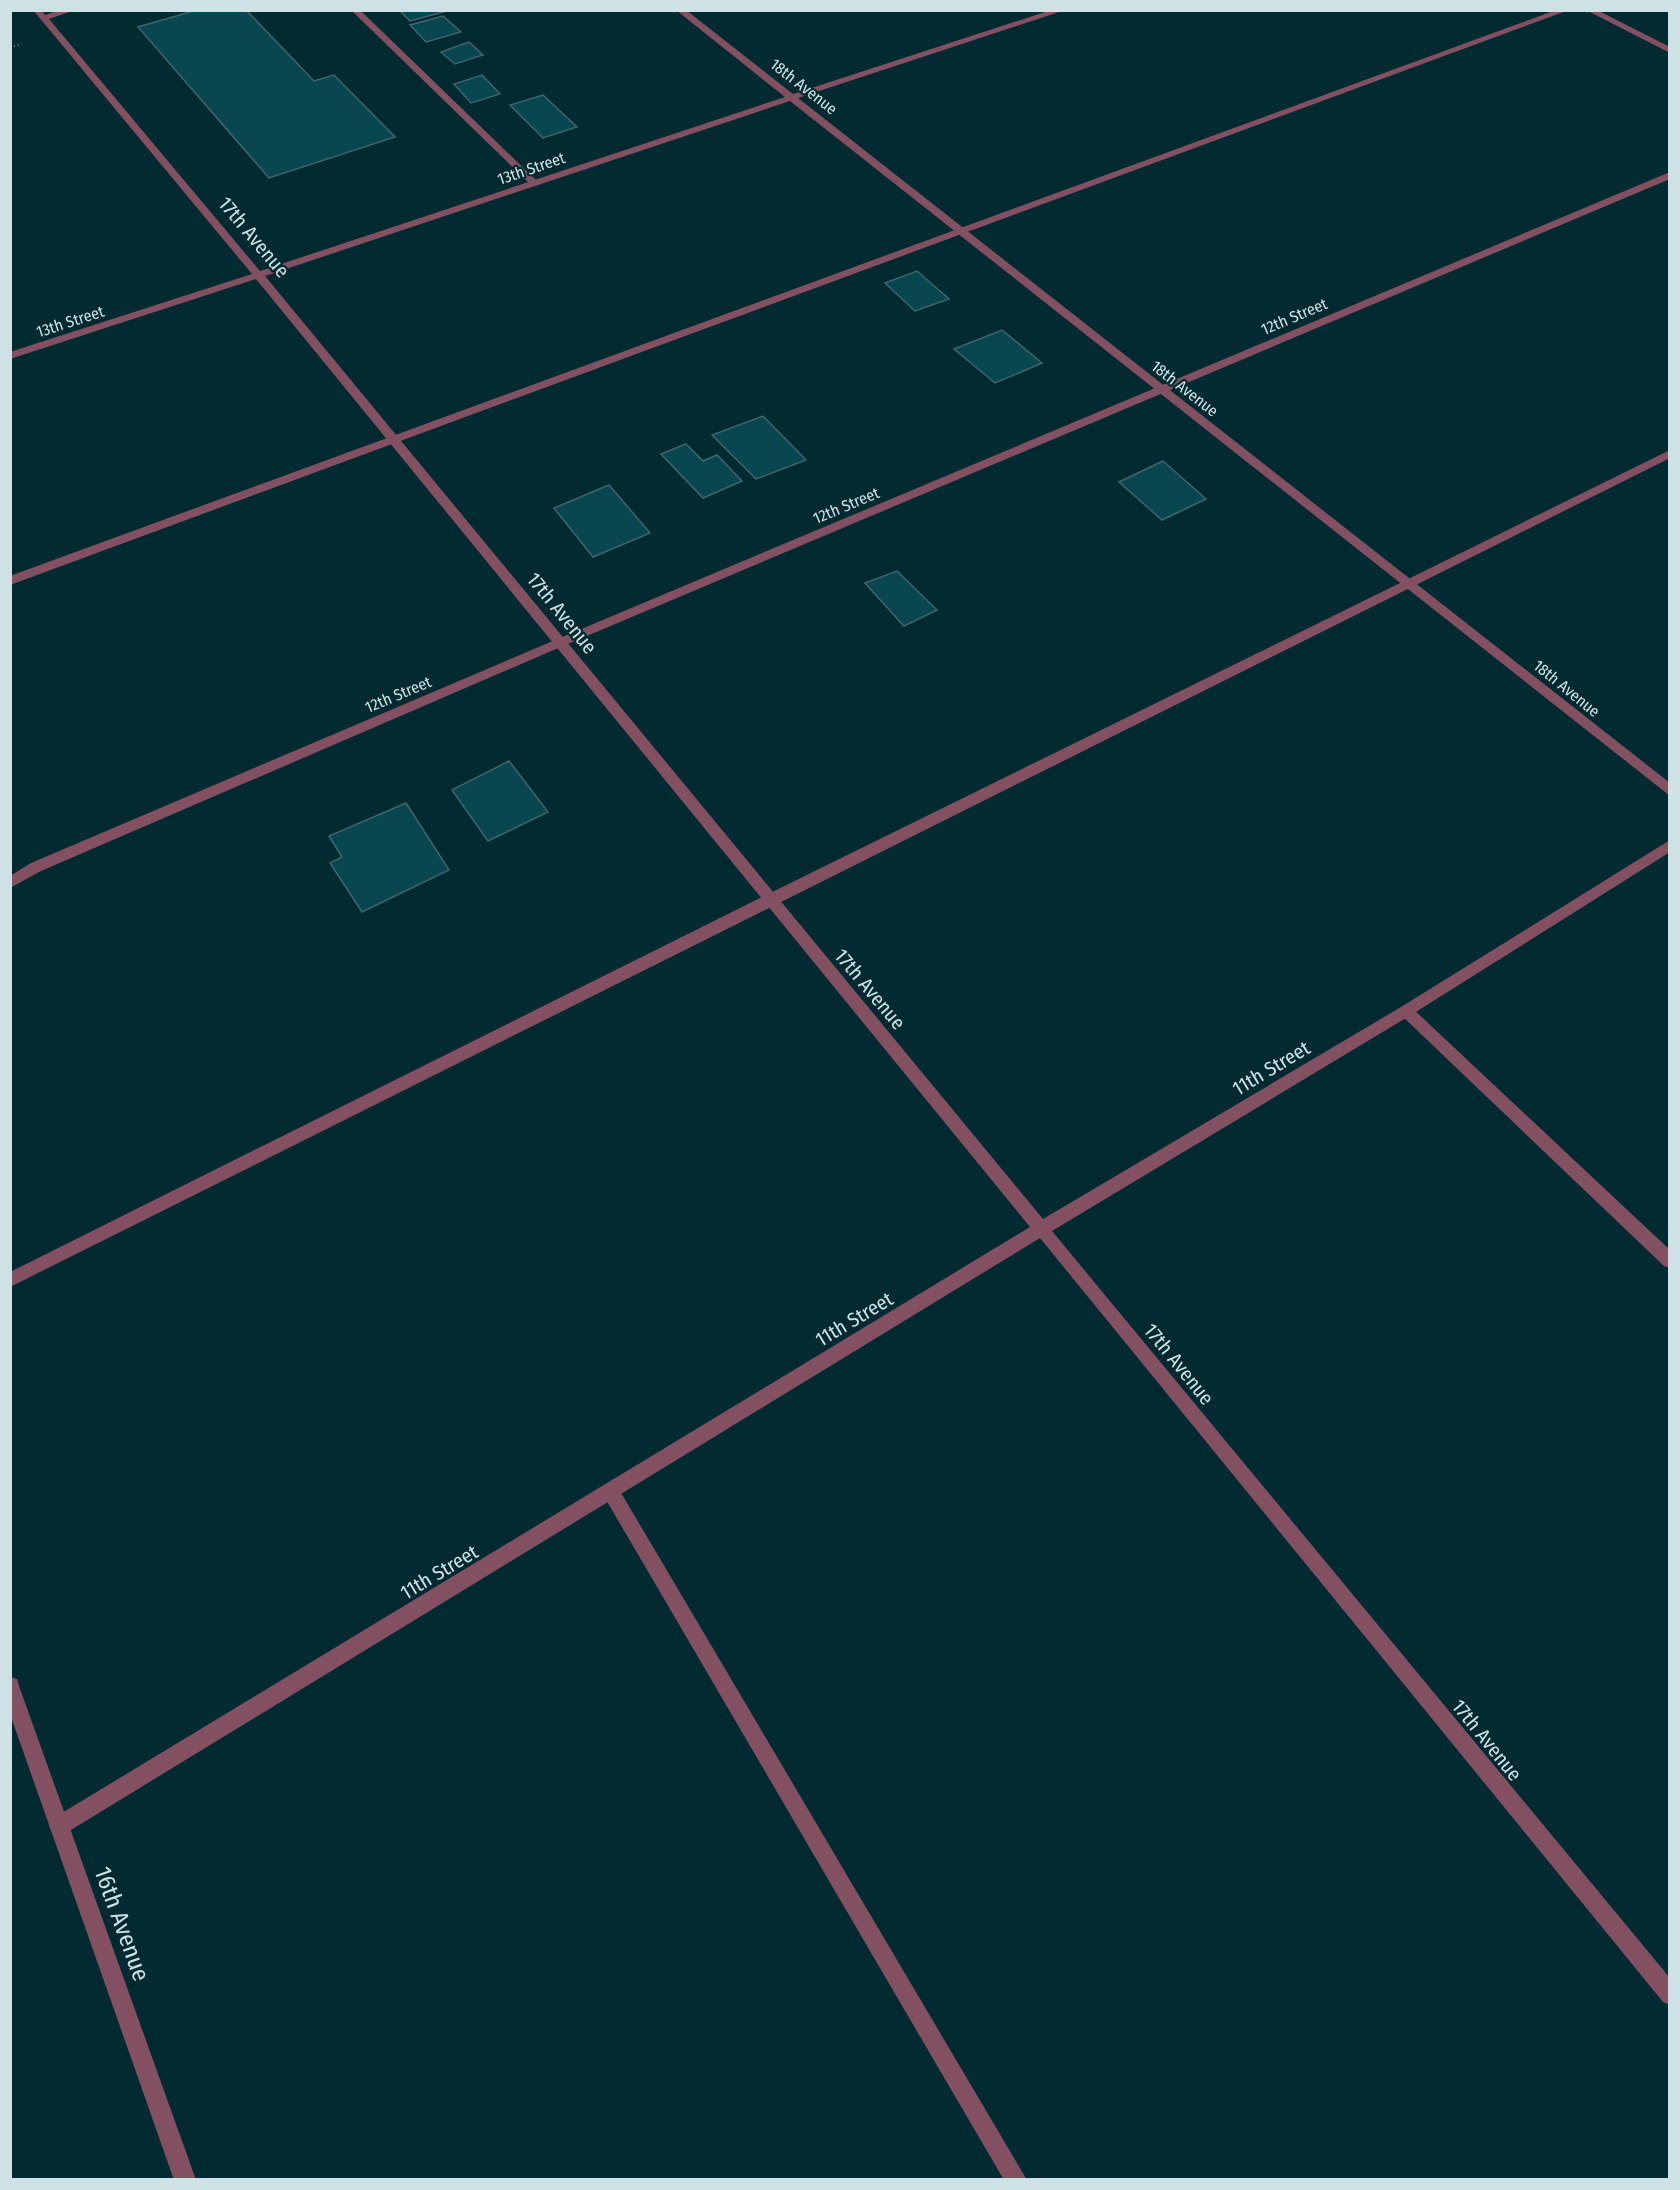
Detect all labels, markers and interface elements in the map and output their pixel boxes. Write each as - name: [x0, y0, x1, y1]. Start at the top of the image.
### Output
- street label: 18th Avenue: [766, 54, 841, 118]
- street label: 13th Street: [495, 148, 568, 189]
- street label: 17th Avenue: [213, 192, 295, 282]
- street label: 12th Street: [1258, 294, 1331, 339]
- street label: 13th Street: [34, 301, 107, 341]
- street label: 18th Avenue: [1147, 356, 1222, 420]
- street label: 12th Street: [810, 483, 883, 528]
- street label: 17th Avenue: [522, 567, 602, 659]
- street label: 18th Avenue: [1530, 656, 1604, 721]
- street label: 12th Street: [362, 672, 435, 717]
- street label: 17th Avenue: [829, 944, 911, 1034]
- street label: 11th Street: [1228, 1035, 1315, 1101]
- street label: 11th Street: [811, 1286, 898, 1352]
- street label: 17th Avenue: [1139, 1318, 1219, 1410]
- street label: 11th Street: [396, 1539, 483, 1605]
- street label: 17th Avenue: [1447, 1694, 1527, 1786]
- street label: 16th Avenue: [88, 1863, 156, 1985]

